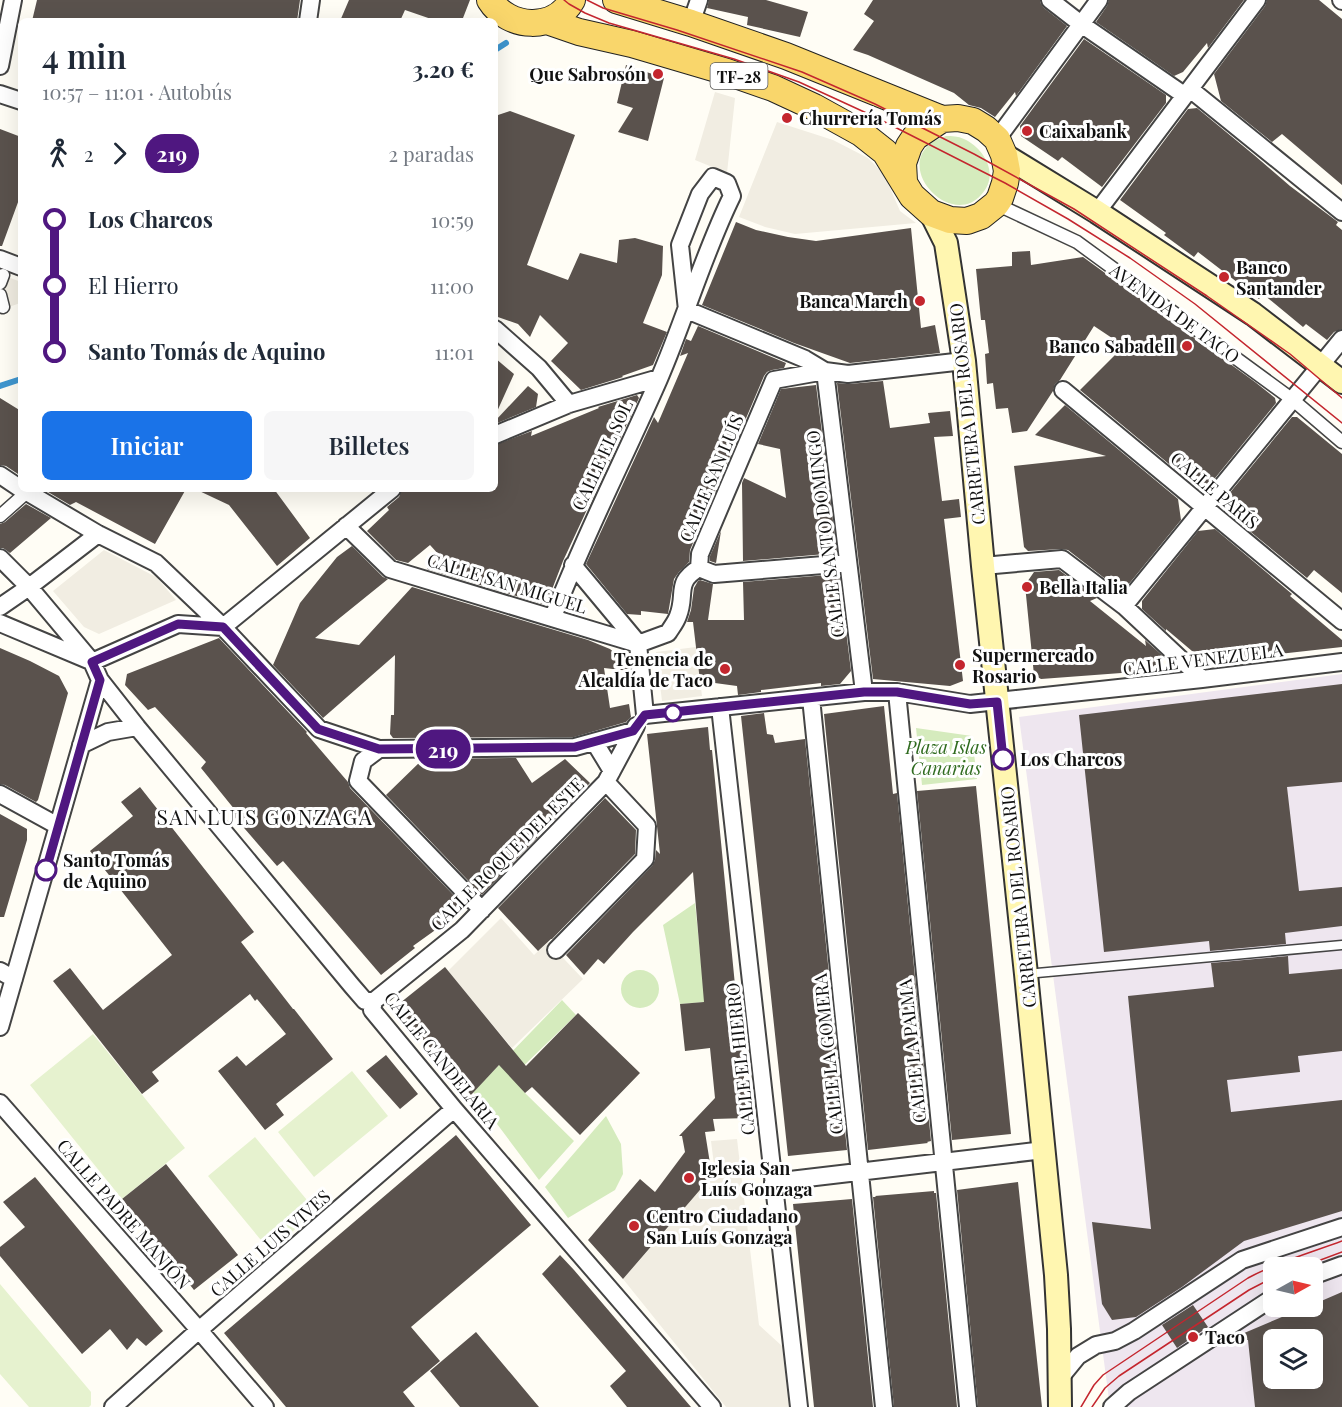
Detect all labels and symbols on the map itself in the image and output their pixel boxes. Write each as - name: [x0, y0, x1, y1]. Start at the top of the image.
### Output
- place label: Que Sabrosón: [529, 62, 646, 86]
- road number: TF-28: [710, 63, 768, 89]
- marker: Que Sabrosón: [651, 67, 665, 81]
- place label: Churrería Tomás: [799, 106, 942, 130]
- marker: Churrería Tomás: [780, 111, 794, 125]
- place label: Caixabank: [1039, 119, 1128, 143]
- marker: Caixabank: [1020, 124, 1034, 138]
- place label: Banco Santander: [1236, 255, 1322, 300]
- street label: AVENIDA DE TACO: [1104, 257, 1245, 368]
- marker: Banco Santander: [1217, 270, 1231, 284]
- place label: Banca March: [799, 289, 908, 313]
- marker: Banca March: [913, 294, 927, 308]
- street label: CARRETERA DEL ROSARIO: [943, 302, 991, 526]
- place label: Banco Sabadell: [1048, 334, 1175, 358]
- marker: Banco Sabadell: [1180, 339, 1194, 353]
- street label: CALLE EL SOL: [566, 395, 638, 514]
- street label: CALLE SAN LUÍS: [673, 411, 749, 545]
- street label: CALLE SANTO DOMINGO: [800, 429, 850, 639]
- street label: CALLE PARÍS: [1166, 446, 1264, 534]
- street label: CALLE SAN MIGUEL: [424, 547, 590, 619]
- place label: Bella Italia: [1039, 575, 1128, 599]
- marker: Bella Italia: [1020, 580, 1034, 594]
- street label: CALLE VENEZUELA: [1122, 637, 1285, 681]
- place label: Supermercado Rosario: [972, 643, 1094, 688]
- place label: Tenencia de Alcaldía de Taco: [577, 647, 713, 692]
- marker: Supermercado Rosario: [953, 658, 967, 672]
- marker: Tenencia de Alcaldía de Taco: [718, 662, 732, 676]
- unlabelled marker: [664, 704, 682, 722]
- line badge: 219: [408, 730, 478, 768]
- park label: Plaza Islas Canarias: [904, 735, 987, 780]
- place label: Los Charcos: [1020, 747, 1122, 771]
- marker: Los Charcos: [992, 748, 1014, 770]
- street label: CALLE ROQUE DEL ESTE: [425, 772, 589, 936]
- street label: CARRETERA DEL ROSARIO: [994, 785, 1042, 1009]
- district label: SAN LUIS GONZAGA: [157, 802, 373, 830]
- place label: Santo Tomás de Aquino: [63, 848, 169, 893]
- marker: Santo Tomás de Aquino: [35, 859, 57, 881]
- street label: CALLE LA GOMERA: [808, 972, 848, 1136]
- street label: CALLE LA PALMA: [892, 977, 932, 1124]
- street label: CALLE EL HIERRO: [720, 981, 760, 1137]
- street label: CALLE CANDELARIA: [379, 986, 505, 1134]
- street label: CALLE PADRE MANJÓN: [52, 1134, 196, 1294]
- place label: Iglesia San Luís Gonzaga: [701, 1156, 813, 1201]
- marker: Iglesia San Luís Gonzaga: [682, 1171, 696, 1185]
- street label: CALLE LUIS VIVES: [205, 1184, 335, 1302]
- place label: Centro Ciudadano San Luís Gonzaga: [646, 1204, 798, 1249]
- marker: Centro Ciudadano San Luís Gonzaga: [627, 1219, 641, 1233]
- north arrow: [1263, 1257, 1323, 1317]
- place label: Taco: [1205, 1325, 1245, 1349]
- marker: Taco: [1186, 1330, 1200, 1344]

